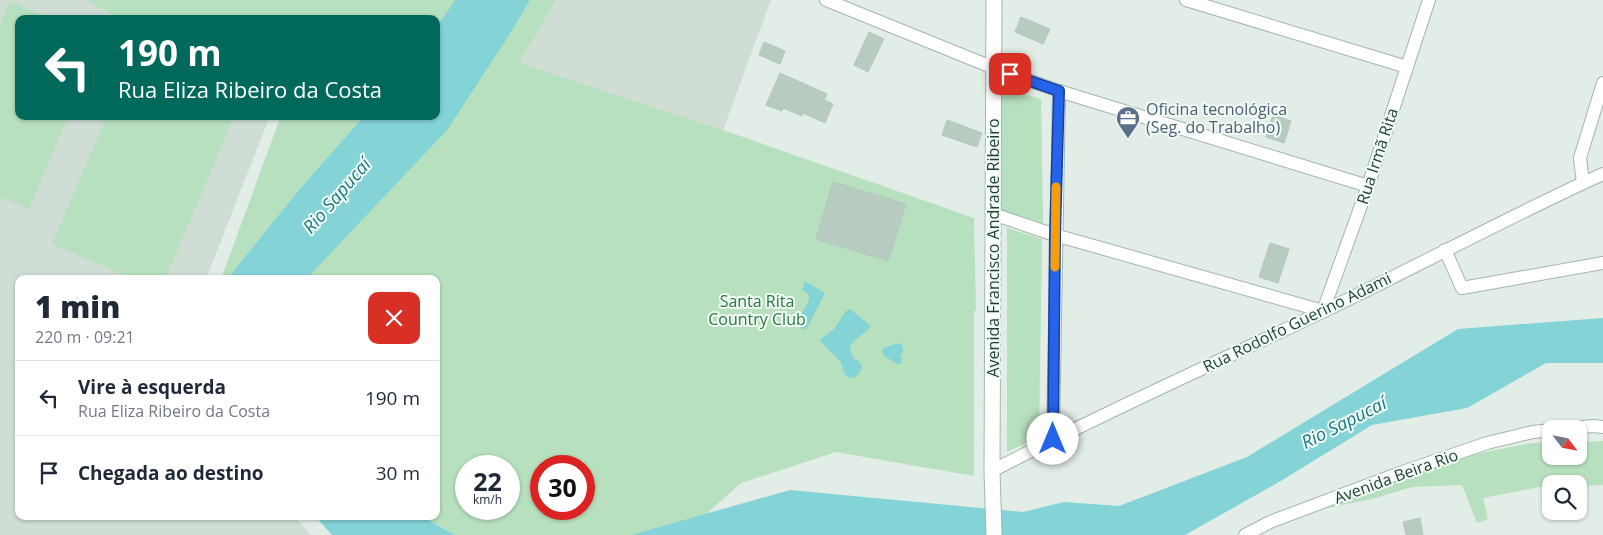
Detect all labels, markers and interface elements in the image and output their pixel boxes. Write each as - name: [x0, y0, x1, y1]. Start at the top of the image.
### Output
- text: 190 m: [118, 29, 222, 76]
- icon: left: [35, 35, 100, 100]
- pin: [989, 53, 1031, 95]
- icon: arrive: [996, 60, 1024, 88]
- text: Rua Eliza Ribeiro da Costa: [118, 74, 382, 104]
- place label: Oficina tecnológica (Seg. do Trabalho): [1146, 98, 1287, 138]
- office icon: Oficina tecnológica (Seg. do Trabalho): [1115, 105, 1141, 139]
- street label: Rua Irmã Rita: [1351, 105, 1403, 207]
- street label: Avenida Francisco Andrade Ribeiro: [982, 118, 1004, 378]
- water label: Rio Sapucaí: [297, 151, 377, 238]
- street label: Rua Rodolfo Guerino Adami: [1199, 267, 1395, 377]
- text: 1 min: [35, 286, 120, 327]
- park label: Santa Rita Country Club: [708, 290, 806, 330]
- button: close: [368, 292, 420, 344]
- text: 220 m · 09:21: [35, 326, 135, 348]
- text: Vire à esquerda: [78, 374, 226, 400]
- icon: left: [35, 384, 63, 412]
- text: 190 m: [365, 385, 420, 411]
- water label: Rio Sapucaí: [1297, 389, 1392, 454]
- text: Rua Eliza Ribeiro da Costa: [78, 400, 270, 422]
- position arrow: [1026, 412, 1078, 464]
- north arrow: [1542, 420, 1588, 465]
- map controls: [1542, 420, 1587, 520]
- street label: Avenida Beira Rio: [1331, 443, 1461, 509]
- speed limit sign: 30: [530, 455, 595, 520]
- icon: arrive: [35, 459, 63, 487]
- text: Chegada ao destino: [78, 460, 264, 486]
- text: 30 m: [376, 460, 420, 486]
- text: 22: [473, 464, 502, 498]
- button: search: [1542, 475, 1587, 520]
- text: km/h: [473, 491, 502, 508]

